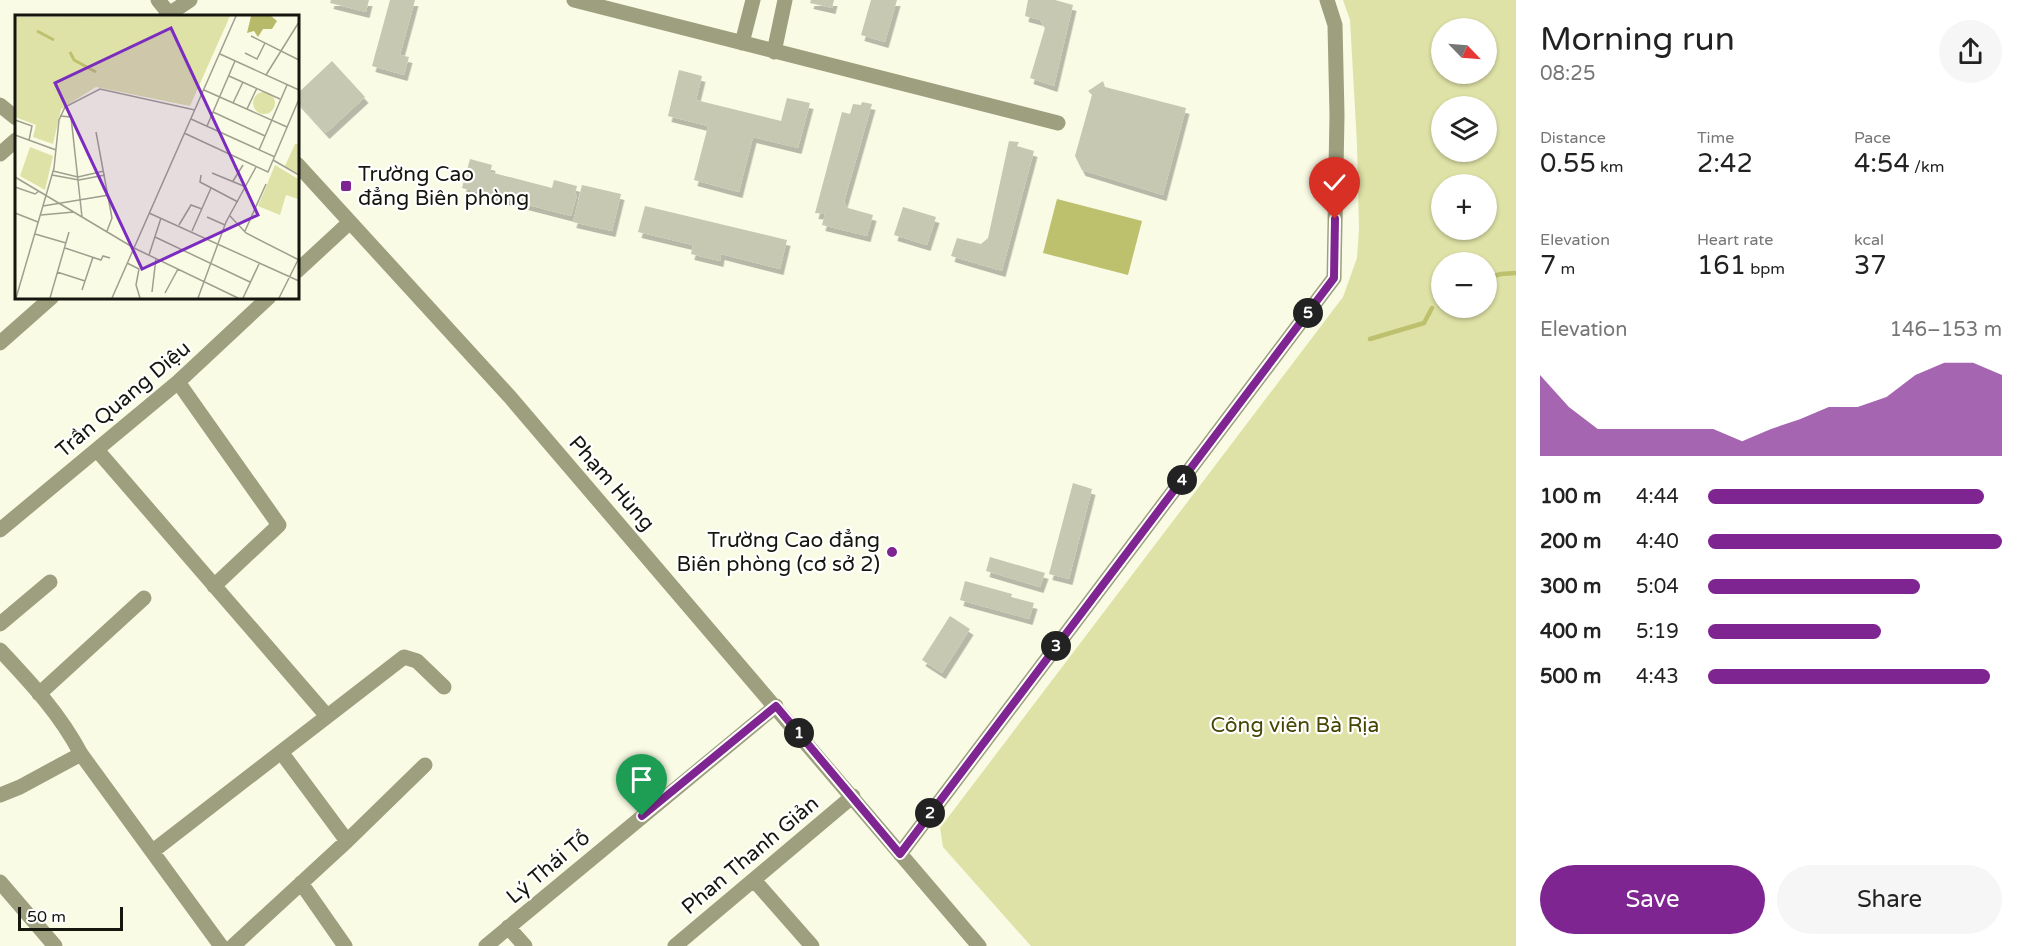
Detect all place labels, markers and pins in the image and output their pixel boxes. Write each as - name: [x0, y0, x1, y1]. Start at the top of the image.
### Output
- pin: [1309, 157, 1360, 219]
- place label: Trường Cao đẳng Biên phòng: [358, 162, 529, 211]
- marker: Trường Cao đẳng Biên phòng: [339, 179, 353, 193]
- pin: 5: [1293, 298, 1323, 328]
- pin: 4: [1167, 465, 1197, 495]
- place label: Trường Cao đẳng Biên phòng (cơ sở 2): [677, 528, 880, 577]
- marker: Trường Cao đẳng Biên phòng (cơ sở 2): [885, 545, 899, 559]
- pin: 3: [1041, 631, 1071, 661]
- pin: 1: [784, 718, 814, 748]
- pin: [616, 754, 667, 816]
- pin: 2: [915, 798, 945, 828]

